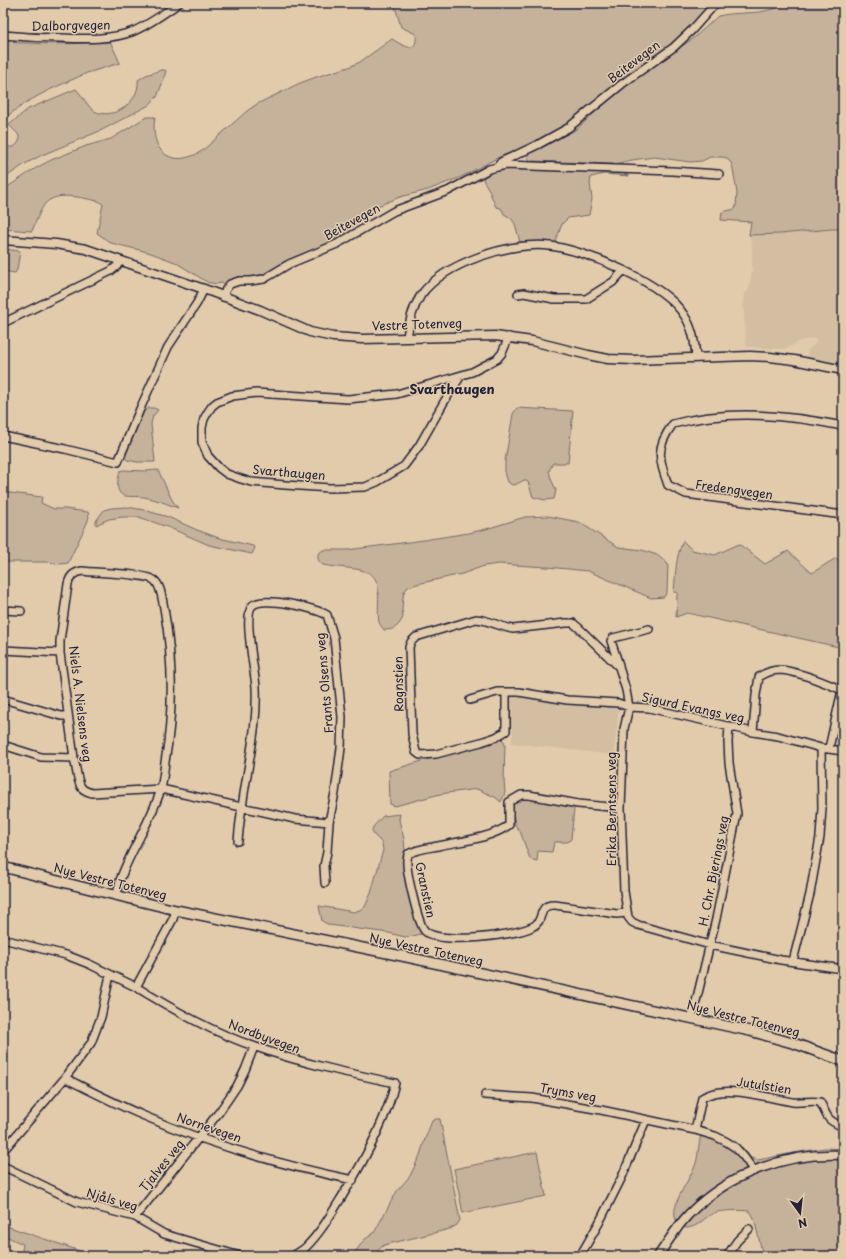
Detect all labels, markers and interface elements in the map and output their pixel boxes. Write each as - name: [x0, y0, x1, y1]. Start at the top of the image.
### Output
- street label: Dalborgvegen: [31, 15, 111, 35]
- street label: Beitevegen: [603, 35, 663, 87]
- street label: Beitevegen: [320, 198, 383, 244]
- street label: Vestre Totenveg: [372, 313, 462, 335]
- district label: Svarthaugen: [409, 379, 495, 398]
- street label: Svarthaugen: [252, 460, 326, 484]
- street label: Fredengvegen: [694, 475, 774, 503]
- street label: Frants Olsens veg: [311, 632, 337, 734]
- street label: Niels A. Nielsens veg: [65, 645, 97, 763]
- street label: Rognstien: [389, 656, 407, 712]
- street label: Sigurd Evangs veg: [640, 687, 746, 727]
- street label: Erika Berntsens veg: [602, 752, 620, 866]
- street label: H. Chr. Bjerings veg: [693, 814, 733, 928]
- street label: Nye Vestre Totenveg: [52, 858, 169, 904]
- street label: Granstien: [411, 860, 441, 919]
- street label: Nye Vestre Totenveg: [368, 928, 485, 970]
- street label: Nye Vestre Totenveg: [685, 995, 802, 1041]
- street label: Nordbyvegen: [226, 1015, 303, 1057]
- street label: Jutulstien: [735, 1072, 793, 1098]
- street label: Tryms veg: [539, 1078, 598, 1106]
- street label: Nornevegen: [174, 1108, 244, 1147]
- street label: Tjalves veg: [135, 1135, 188, 1195]
- street label: Njåls veg: [84, 1183, 140, 1215]
- north arrow: [780, 1193, 820, 1233]
- text: N: [796, 1214, 809, 1233]

